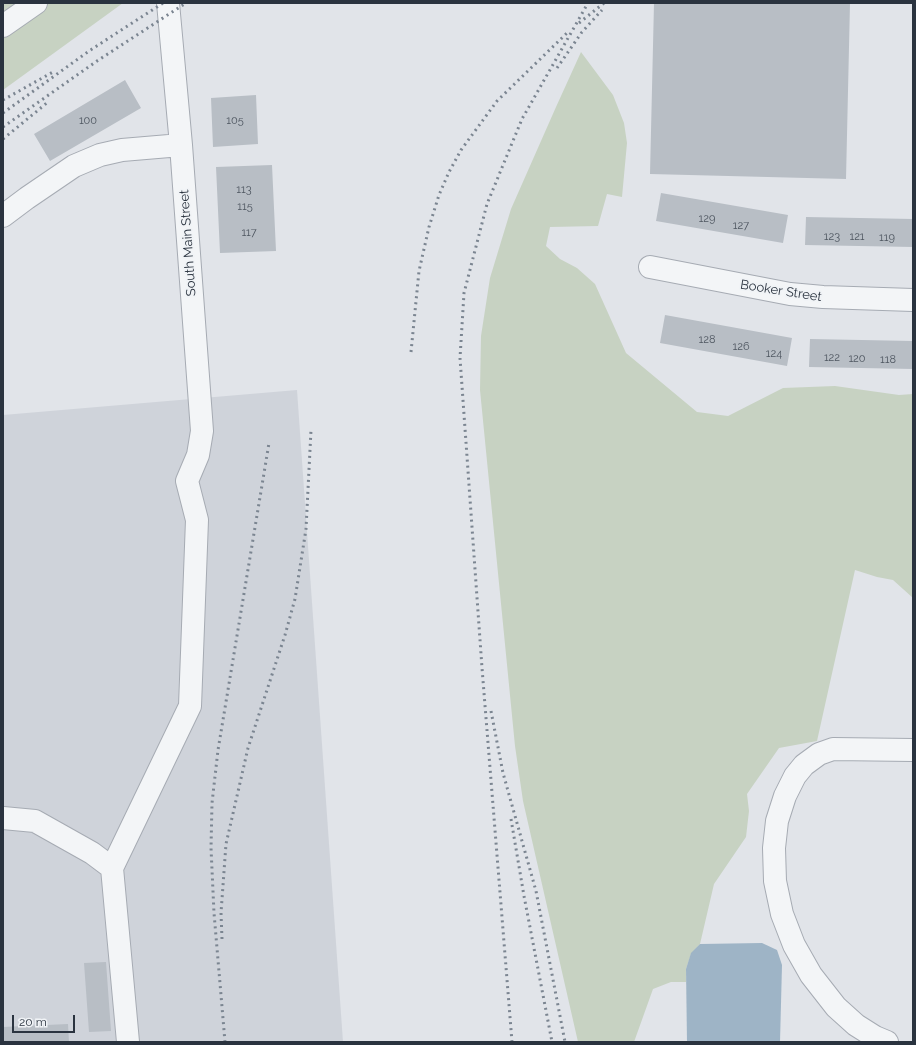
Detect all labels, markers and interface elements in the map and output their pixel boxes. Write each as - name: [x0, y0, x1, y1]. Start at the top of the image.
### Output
- house number: 100: [79, 114, 97, 128]
- house number: 105: [226, 114, 244, 128]
- house number: 113: [236, 183, 252, 197]
- street label: South Main Street: [176, 189, 200, 297]
- house number: 115: [237, 200, 253, 214]
- house number: 129: [699, 212, 715, 226]
- house number: 127: [733, 219, 749, 233]
- house number: 117: [241, 226, 257, 240]
- house number: 123: [824, 230, 840, 244]
- house number: 121: [849, 230, 865, 244]
- house number: 119: [879, 231, 895, 245]
- street label: Booker Street: [739, 277, 823, 305]
- house number: 128: [699, 333, 715, 347]
- house number: 126: [732, 340, 750, 354]
- house number: 124: [766, 347, 782, 361]
- house number: 122: [824, 351, 840, 365]
- house number: 120: [848, 352, 866, 366]
- house number: 118: [880, 353, 896, 367]
- scale bar: [14, 1007, 77, 1033]
- text: 20 m: [19, 1015, 47, 1029]

